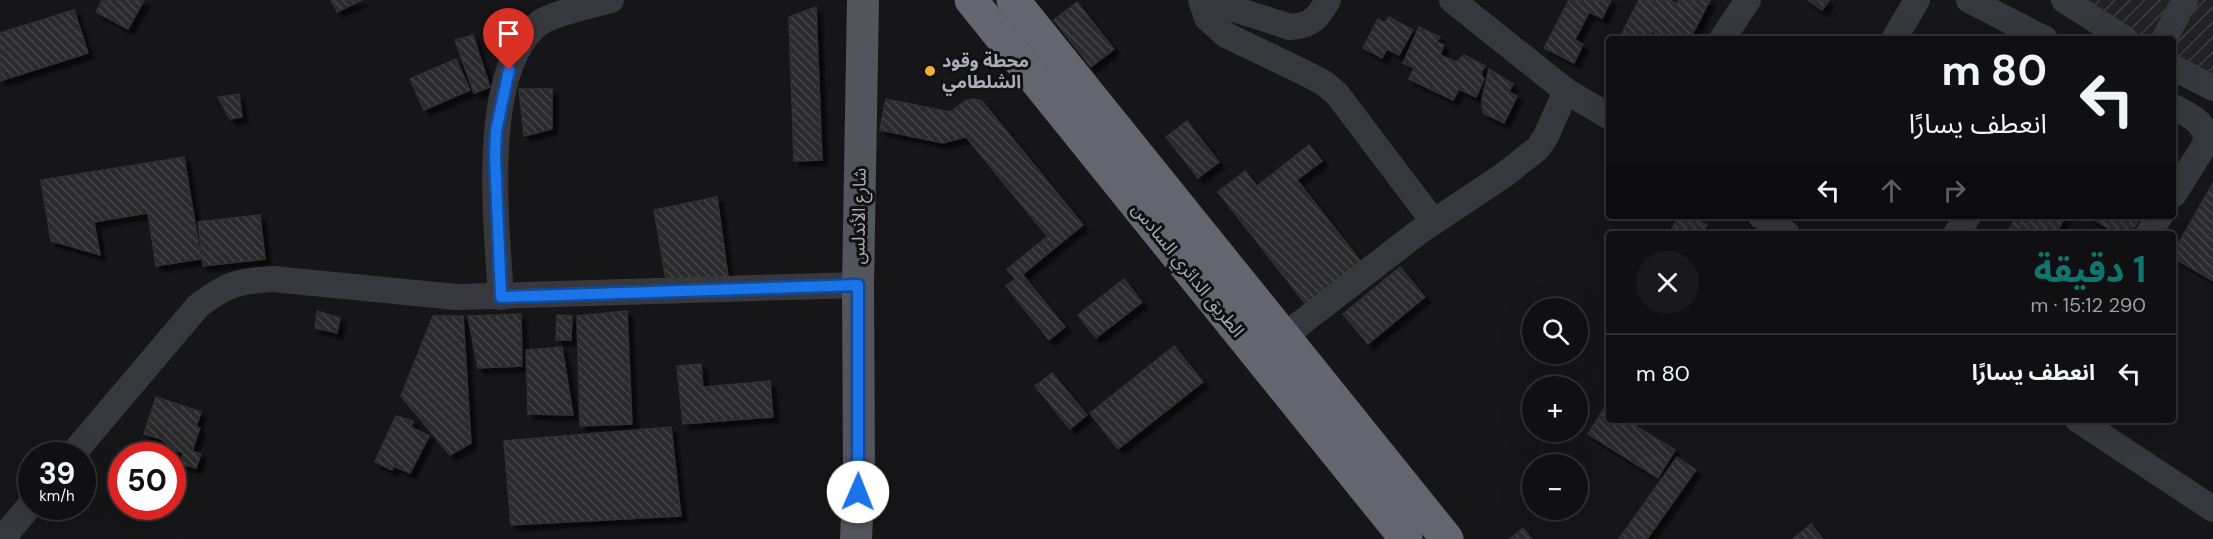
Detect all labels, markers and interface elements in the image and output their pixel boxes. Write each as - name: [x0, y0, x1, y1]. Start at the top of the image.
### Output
- pin: [483, 8, 534, 70]
- icon: arrive: [492, 17, 525, 50]
- text: 80 m: [1941, 43, 2047, 98]
- place label: محطة وقود الشلطامي: [942, 49, 1029, 96]
- icon: left: [2068, 60, 2146, 138]
- marker: محطة وقود الشلطامي: [923, 64, 937, 78]
- text: انعطف يسارًا: [1909, 106, 2047, 141]
- street label: شارع الأندلس: [846, 168, 874, 265]
- icon: left: [1812, 174, 1845, 207]
- icon: ahead: [1875, 174, 1908, 207]
- icon: right: [1938, 174, 1971, 207]
- street label: الطريق الدائري السادس: [1125, 198, 1250, 343]
- text: 1 دقيقة: [2034, 246, 2146, 293]
- button: close: [1636, 251, 1699, 314]
- text: 290 m · 15:12: [2030, 292, 2146, 318]
- map controls: [1522, 298, 1588, 520]
- button: search: [1522, 298, 1588, 364]
- icon: left: [2113, 357, 2146, 390]
- text: انعطف يسارًا: [1972, 358, 2095, 387]
- text: 80 m: [1636, 359, 1690, 388]
- button: +: [1522, 376, 1588, 442]
- speed limit sign: 50: [108, 442, 186, 520]
- text: 39: [39, 454, 75, 493]
- button: −: [1522, 454, 1588, 520]
- position arrow: [826, 460, 890, 524]
- text: km/h: [39, 486, 75, 506]

